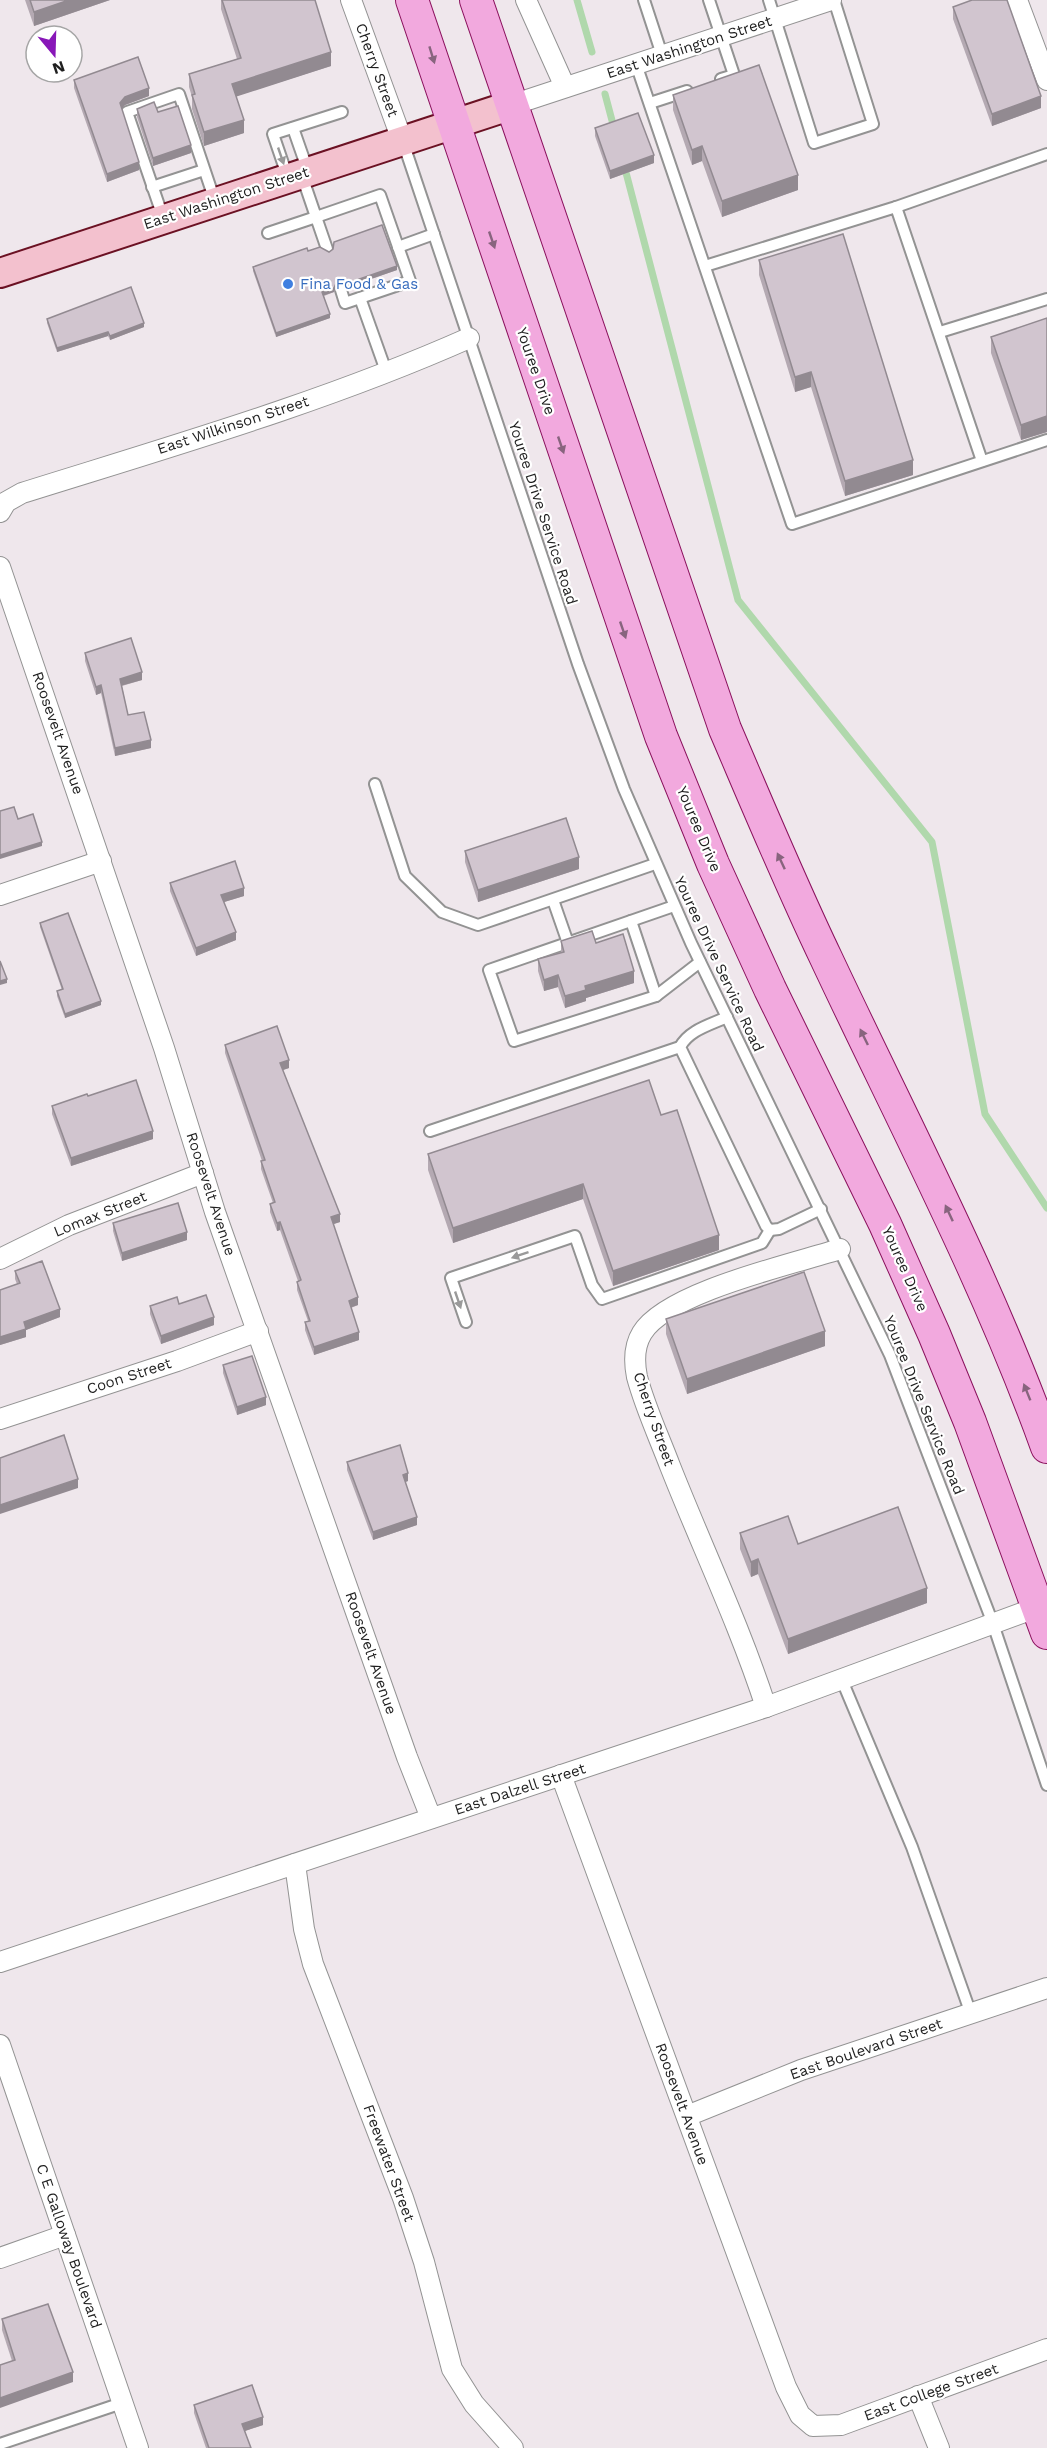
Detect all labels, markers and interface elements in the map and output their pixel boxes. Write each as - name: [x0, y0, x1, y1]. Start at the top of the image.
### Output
- street label: East Washington Street: [604, 12, 775, 82]
- street label: Cherry Street: [352, 21, 402, 120]
- north arrow: [24, 24, 84, 84]
- one-way arrow: [427, 46, 437, 64]
- text: N: [50, 57, 67, 79]
- one-way arrow: [276, 147, 286, 165]
- street label: East Washington Street: [141, 163, 312, 233]
- one-way arrow: [487, 232, 497, 250]
- place label: Fina Food & Gas: [300, 275, 418, 293]
- marker: Fina Food & Gas: [281, 277, 295, 291]
- street label: Youree Drive: [513, 325, 559, 417]
- street label: East Wilkinson Street: [155, 392, 312, 458]
- street label: Youree Drive Service Road: [505, 419, 581, 607]
- one-way arrow: [556, 436, 566, 454]
- one-way arrow: [618, 621, 628, 639]
- street label: Roosevelt Avenue: [29, 669, 87, 797]
- street label: Youree Drive: [673, 783, 725, 875]
- one-way arrow: [777, 852, 786, 869]
- street label: Youree Drive Service Road: [670, 873, 768, 1055]
- one-way arrow: [860, 1029, 869, 1046]
- street label: Roosevelt Avenue: [183, 1130, 239, 1258]
- street label: Lomax Street: [51, 1187, 150, 1241]
- one-way arrow: [944, 1203, 954, 1221]
- street label: Youree Drive: [878, 1224, 932, 1314]
- one-way arrow: [511, 1250, 529, 1260]
- one-way arrow: [454, 1291, 464, 1309]
- street label: Youree Drive Service Road: [880, 1313, 968, 1497]
- street label: Coon Street: [84, 1354, 174, 1398]
- street label: Cherry Street: [630, 1370, 679, 1469]
- one-way arrow: [1022, 1382, 1032, 1400]
- street label: Roosevelt Avenue: [342, 1589, 400, 1717]
- street label: East Dalzell Street: [452, 1759, 588, 1819]
- street label: East Boulevard Street: [787, 2014, 945, 2084]
- street label: Roosevelt Avenue: [652, 2040, 712, 2168]
- street label: Freewater Street: [359, 2102, 419, 2225]
- street label: C E Galloway Boulevard: [32, 2161, 106, 2331]
- street label: East College Street: [861, 2359, 1001, 2425]

